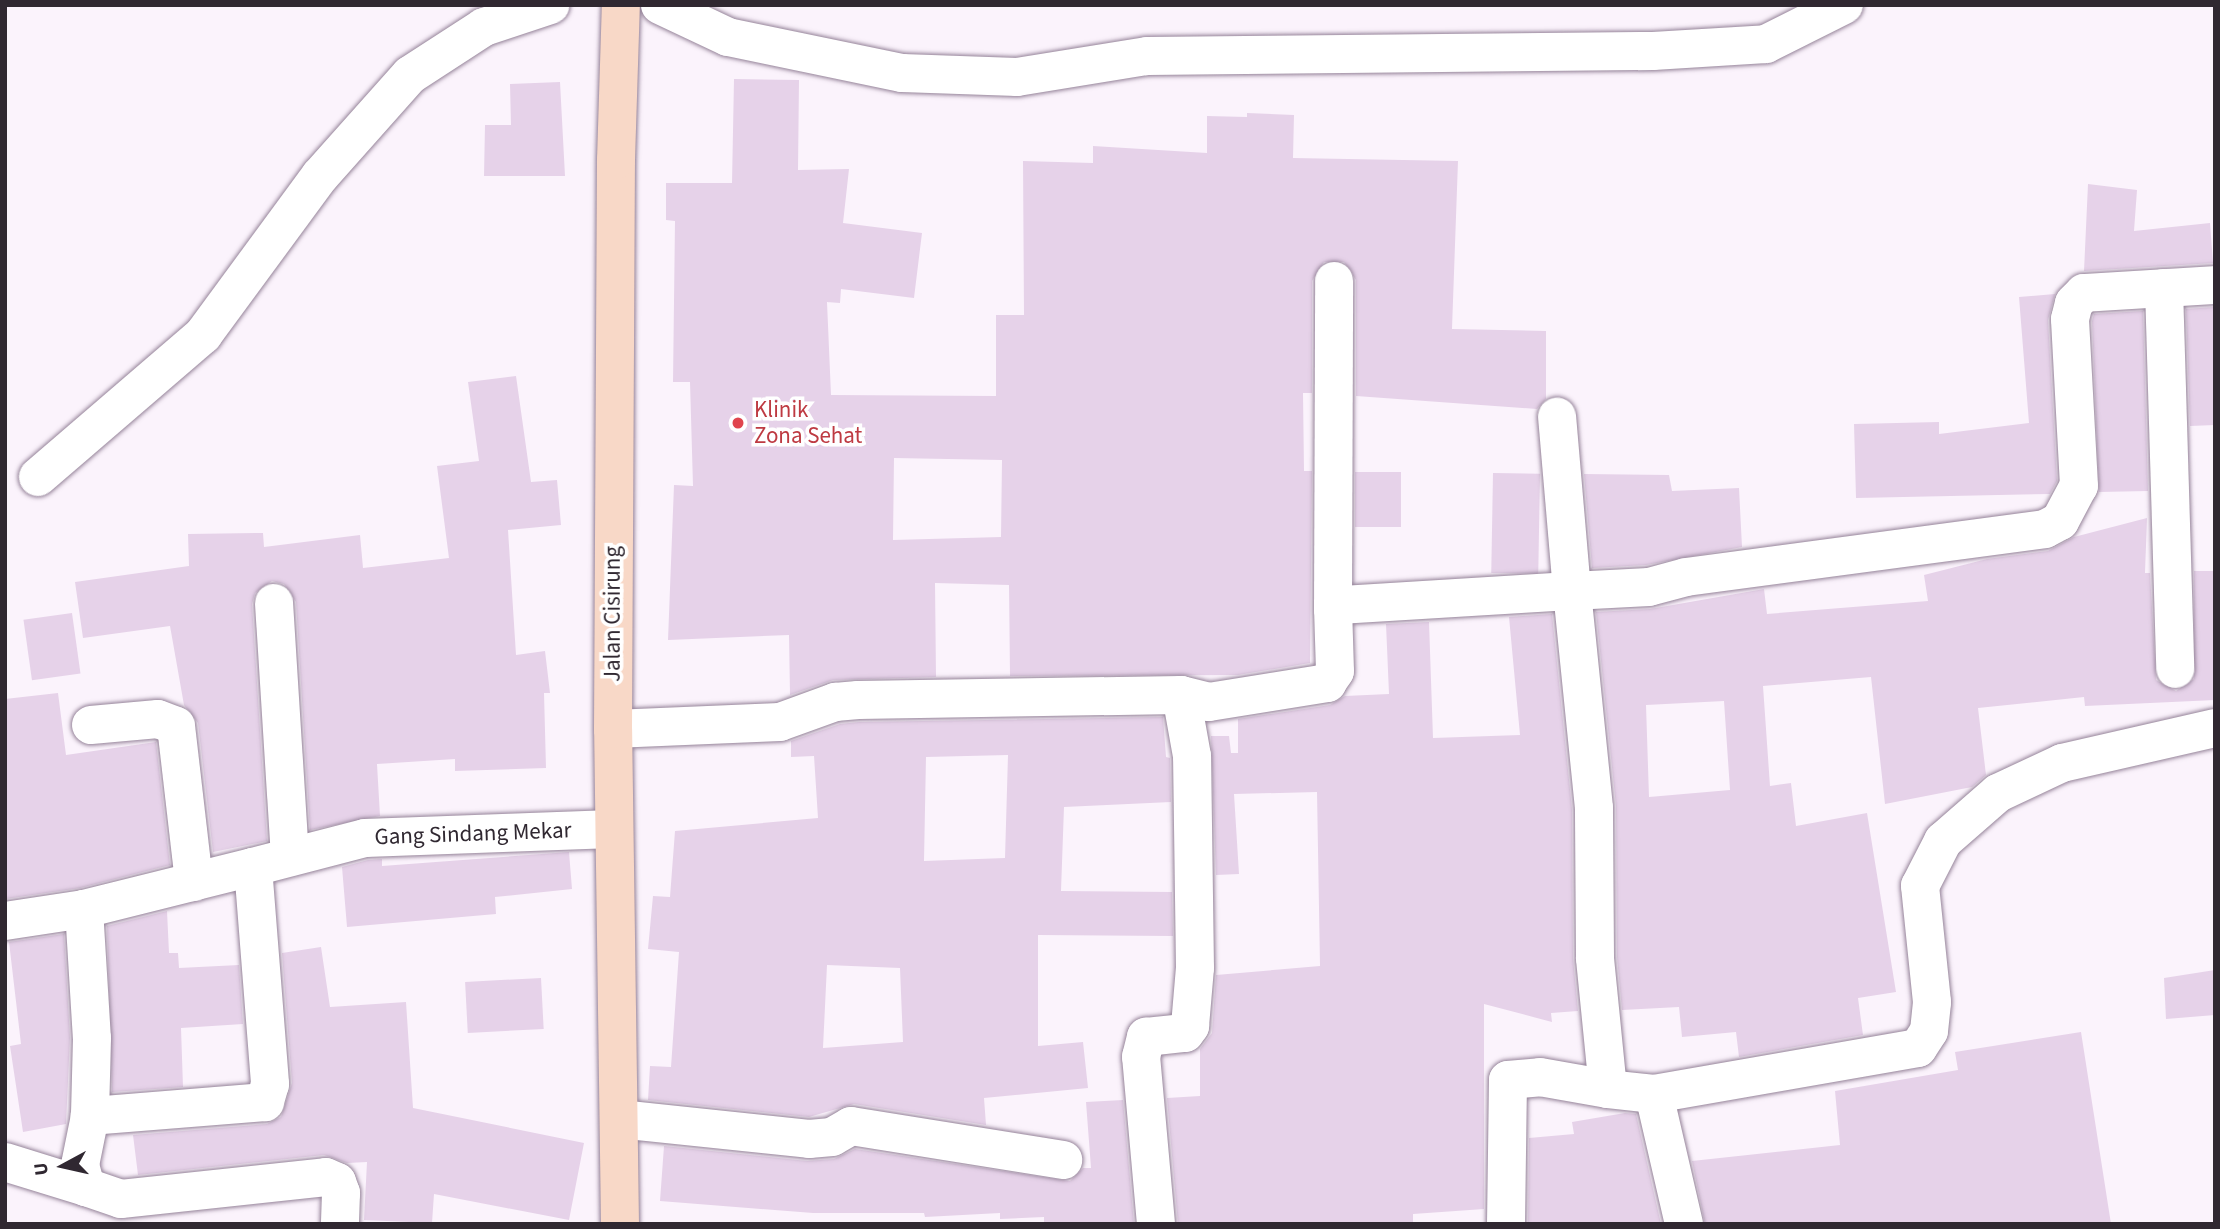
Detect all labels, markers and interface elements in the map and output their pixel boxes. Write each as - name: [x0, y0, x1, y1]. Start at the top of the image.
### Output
- place label: Klinik Zona Sehat: [754, 396, 862, 450]
- marker: Klinik Zona Sehat: [728, 413, 748, 433]
- street label: Jalan Cisirung: [599, 546, 627, 682]
- street label: Gang Sindang Mekar: [374, 817, 572, 851]
- north arrow: [28, 1131, 98, 1201]
- text: U: [27, 1161, 56, 1177]

